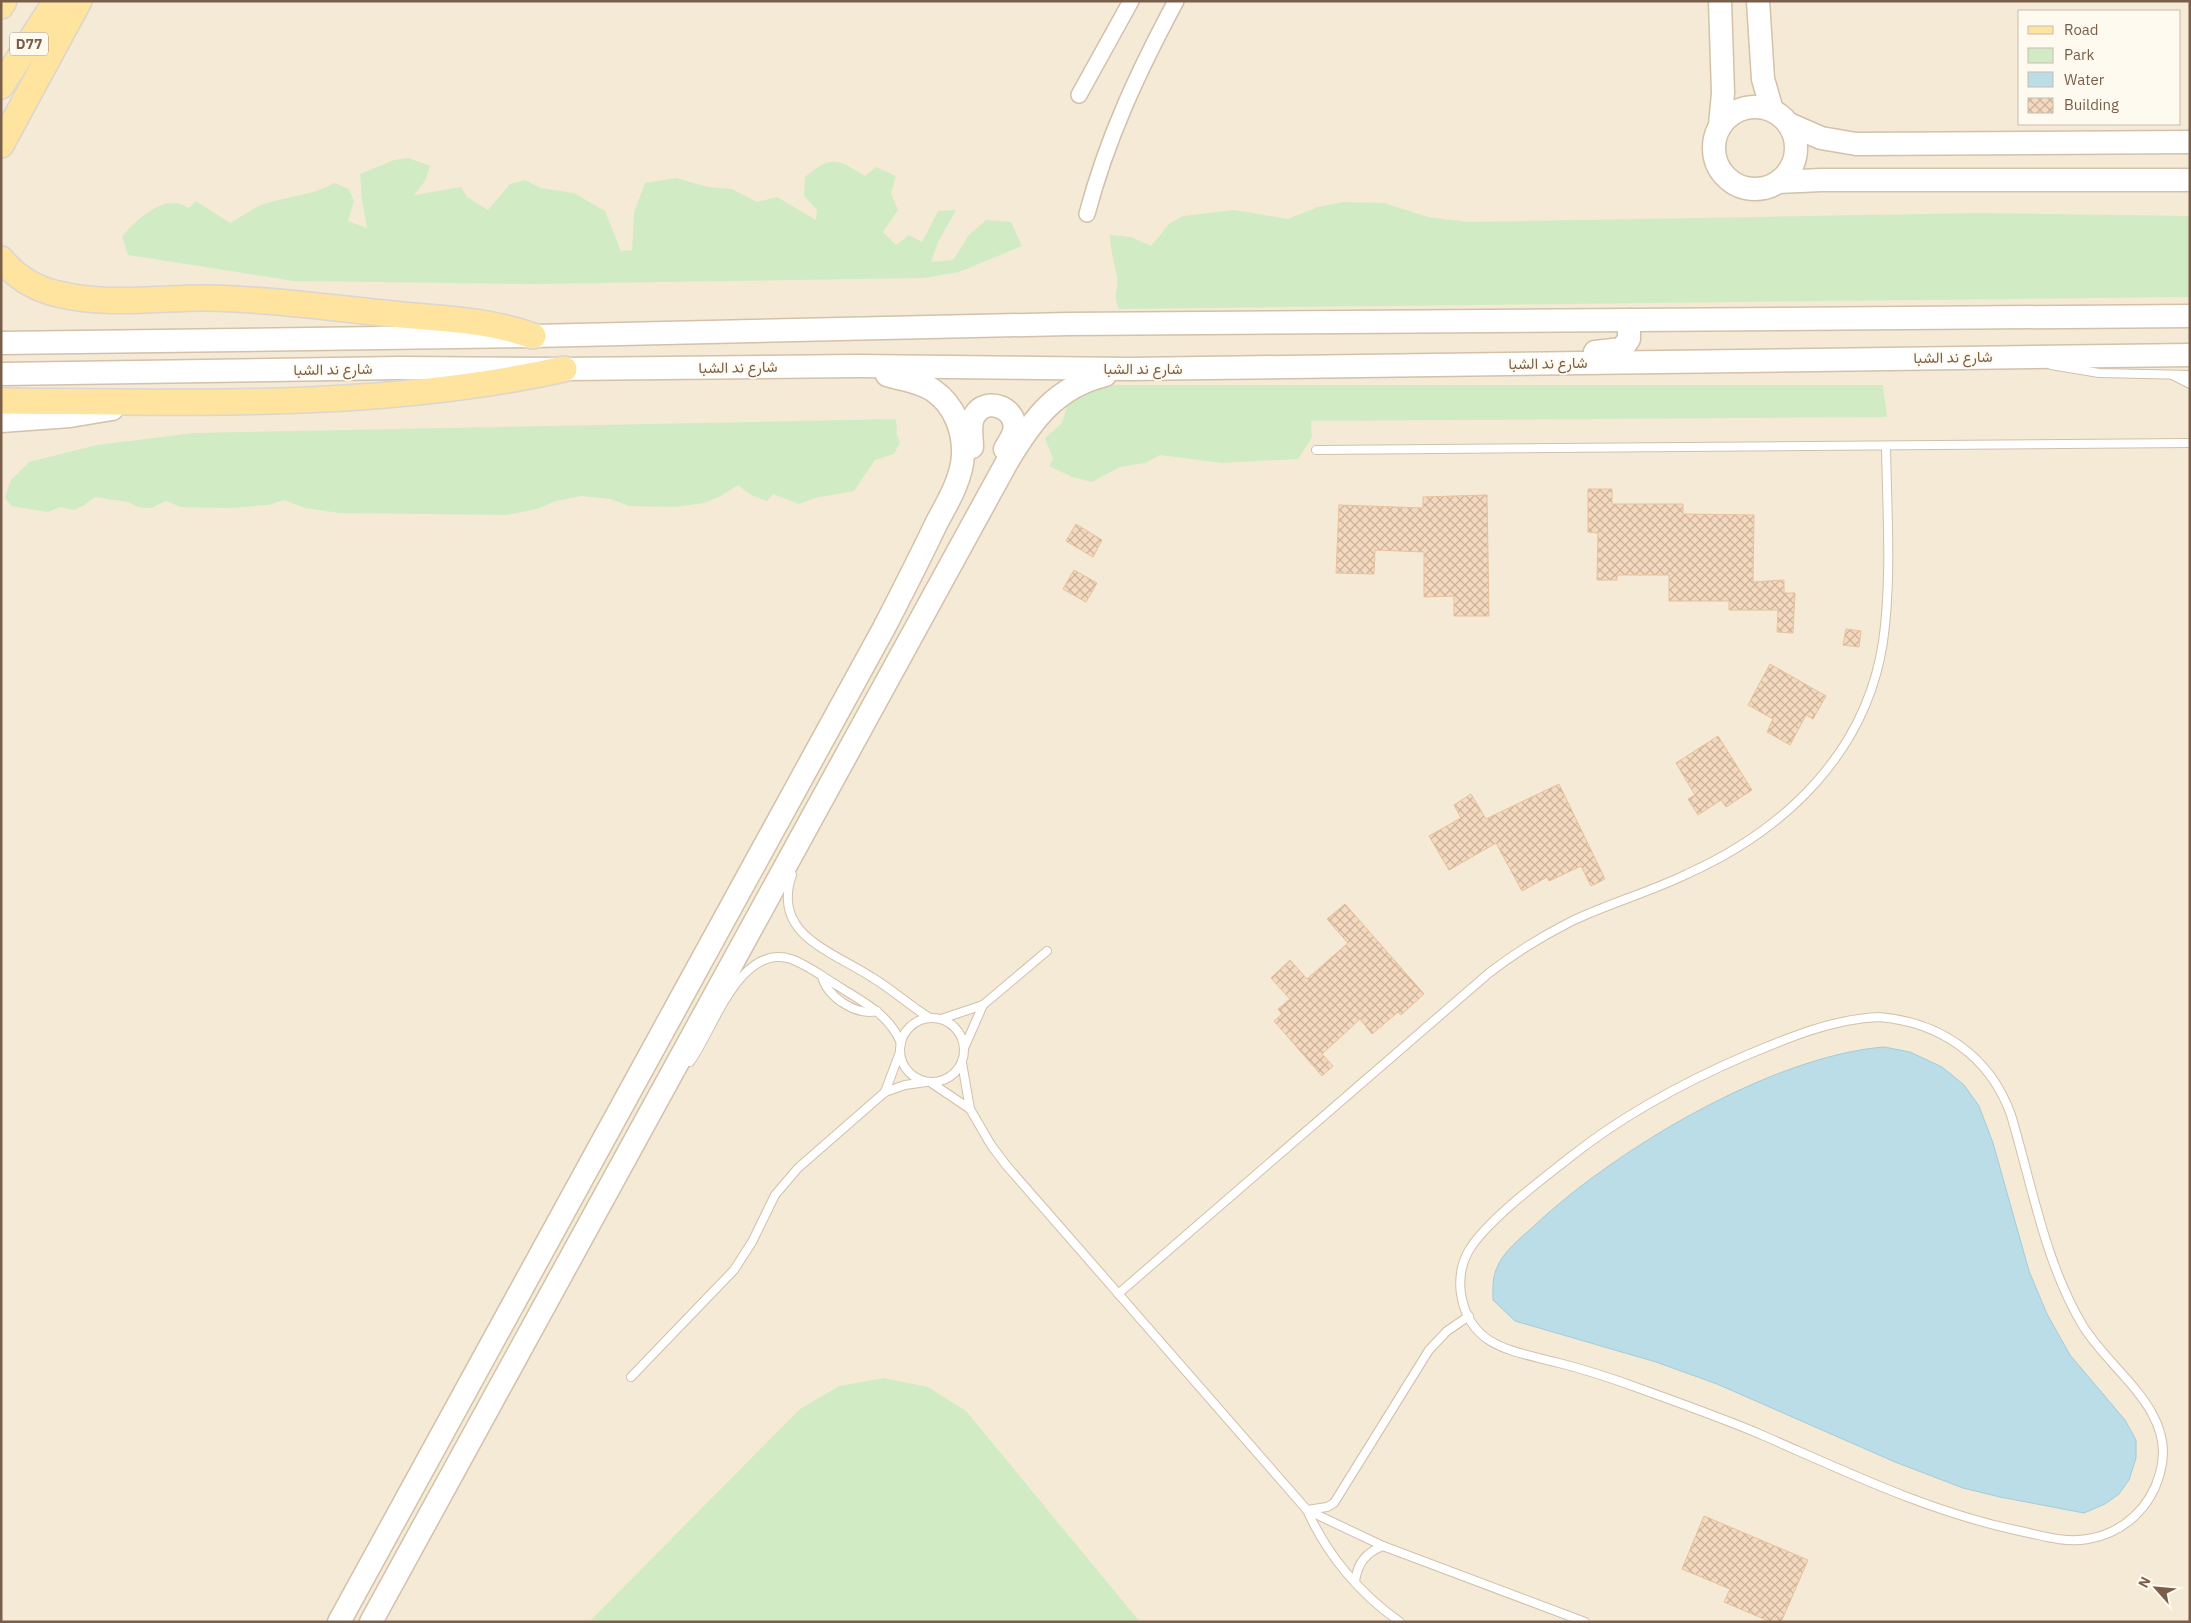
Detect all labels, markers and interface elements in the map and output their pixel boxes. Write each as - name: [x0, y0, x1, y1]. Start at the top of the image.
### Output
- legend: [2018, 10, 2181, 125]
- text: Road: [2064, 20, 2099, 39]
- road number: D77: [10, 33, 48, 56]
- text: Park: [2064, 45, 2094, 64]
- text: Water: [2064, 70, 2105, 89]
- text: Building: [2064, 95, 2119, 114]
- street label: شارع ند الشبا: [1913, 347, 1993, 369]
- street label: شارع ند الشبا: [1508, 353, 1588, 375]
- street label: شارع ند الشبا: [698, 357, 778, 379]
- street label: شارع ند الشبا: [293, 359, 373, 381]
- street label: شارع ند الشبا: [1103, 359, 1183, 380]
- north arrow: [2131, 1563, 2181, 1613]
- text: N: [2134, 1573, 2155, 1591]

